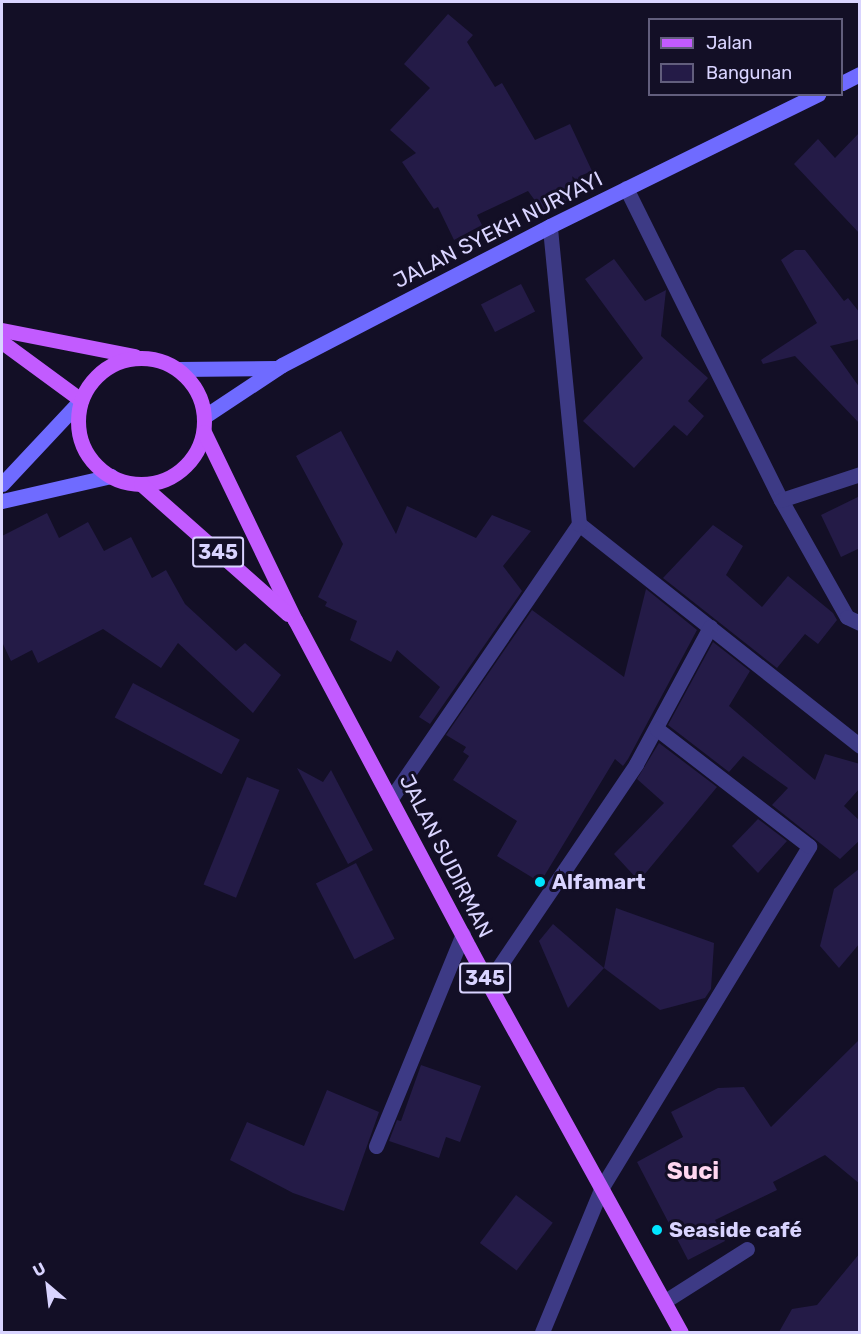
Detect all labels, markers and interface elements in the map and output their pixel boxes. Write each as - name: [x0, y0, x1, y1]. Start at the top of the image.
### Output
- legend: [648, 18, 843, 96]
- text: Jalan: [706, 32, 753, 54]
- text: Bangunan: [706, 62, 792, 84]
- street label: JALAN SYEKH NURYAYI: [389, 166, 607, 294]
- road number: 345: [191, 535, 245, 569]
- street label: JALAN SUDIRMAN: [394, 770, 498, 942]
- place label: Alfamart: [552, 869, 646, 895]
- marker: Alfamart: [533, 875, 547, 889]
- road number: 345: [458, 961, 512, 995]
- district label: Suci: [667, 1158, 719, 1186]
- place label: Seaside café: [669, 1217, 802, 1243]
- marker: Seaside café: [650, 1223, 664, 1237]
- north arrow: [18, 1256, 78, 1316]
- text: U: [30, 1259, 49, 1281]

